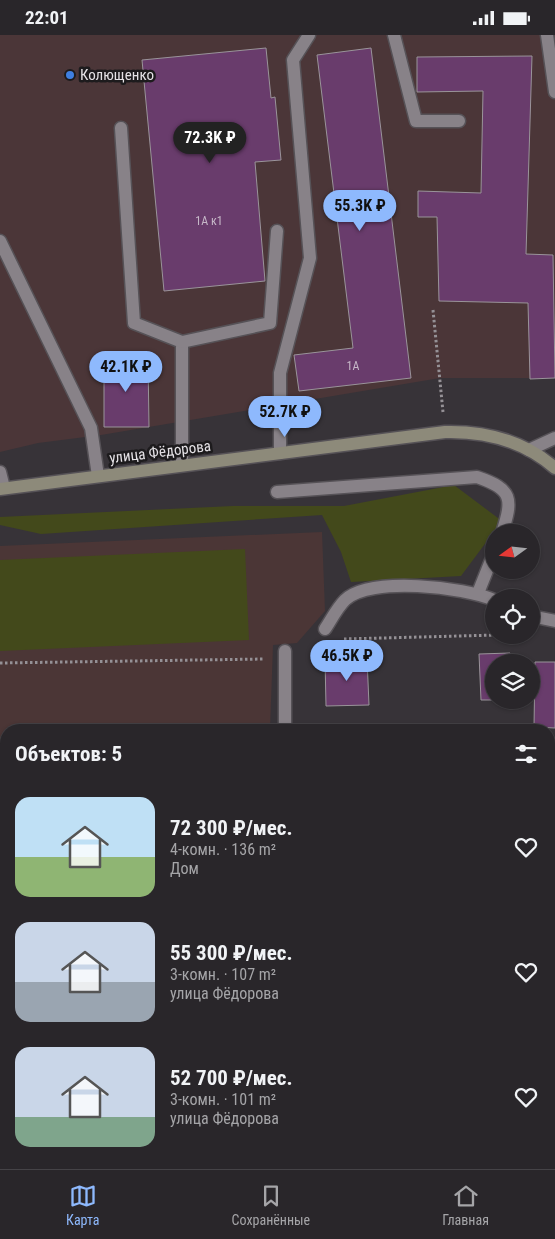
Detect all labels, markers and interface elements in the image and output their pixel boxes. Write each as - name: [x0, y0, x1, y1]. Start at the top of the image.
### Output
- text: 22:01: [25, 6, 69, 29]
- place label: Колющенко: [80, 66, 154, 84]
- marker: Колющенко: [64, 69, 76, 81]
- pin: 72.3K ₽: [164, 121, 256, 164]
- text: 72.3K ₽: [184, 128, 236, 147]
- pin: 55.3K ₽: [314, 189, 406, 232]
- text: 55.3K ₽: [334, 196, 386, 215]
- house number: 1А к1: [195, 214, 223, 228]
- pin: 42.1K ₽: [80, 351, 172, 393]
- text: 42.1K ₽: [100, 357, 152, 376]
- house number: 1А: [347, 359, 360, 373]
- pin: 52.7K ₽: [239, 395, 331, 438]
- text: 52.7K ₽: [259, 402, 311, 421]
- street label: улица Фёдорова: [108, 437, 212, 467]
- north arrow: [485, 524, 540, 579]
- map controls: [485, 524, 540, 709]
- button: locate: [485, 589, 540, 644]
- pin: 46.5K ₽: [301, 639, 393, 682]
- text: 46.5K ₽: [321, 646, 373, 665]
- button: layers: [485, 654, 540, 709]
- icon: filters: [512, 740, 540, 768]
- text: Объектов: 5: [15, 742, 122, 766]
- text: 72 300 ₽/мес.: [170, 816, 293, 840]
- icon: home: [55, 817, 115, 877]
- icon: heart: [512, 833, 540, 861]
- text: 4-комн. · 136 m²: [170, 840, 276, 859]
- text: Дом: [170, 859, 199, 878]
- text: 55 300 ₽/мес.: [170, 941, 293, 965]
- icon: home: [55, 942, 115, 1002]
- icon: heart: [512, 958, 540, 986]
- text: 3-комн. · 107 m²: [170, 965, 276, 984]
- text: улица Фёдорова: [170, 984, 279, 1003]
- text: 52 700 ₽/мес.: [170, 1066, 293, 1090]
- icon: home: [55, 1067, 115, 1127]
- icon: heart: [512, 1083, 540, 1111]
- text: 3-комн. · 101 m²: [170, 1090, 276, 1109]
- text: улица Фёдорова: [170, 1109, 279, 1128]
- tab: Карта: [66, 1182, 100, 1228]
- tab: Сохранённые: [232, 1182, 310, 1228]
- tab: Главная: [442, 1182, 489, 1228]

